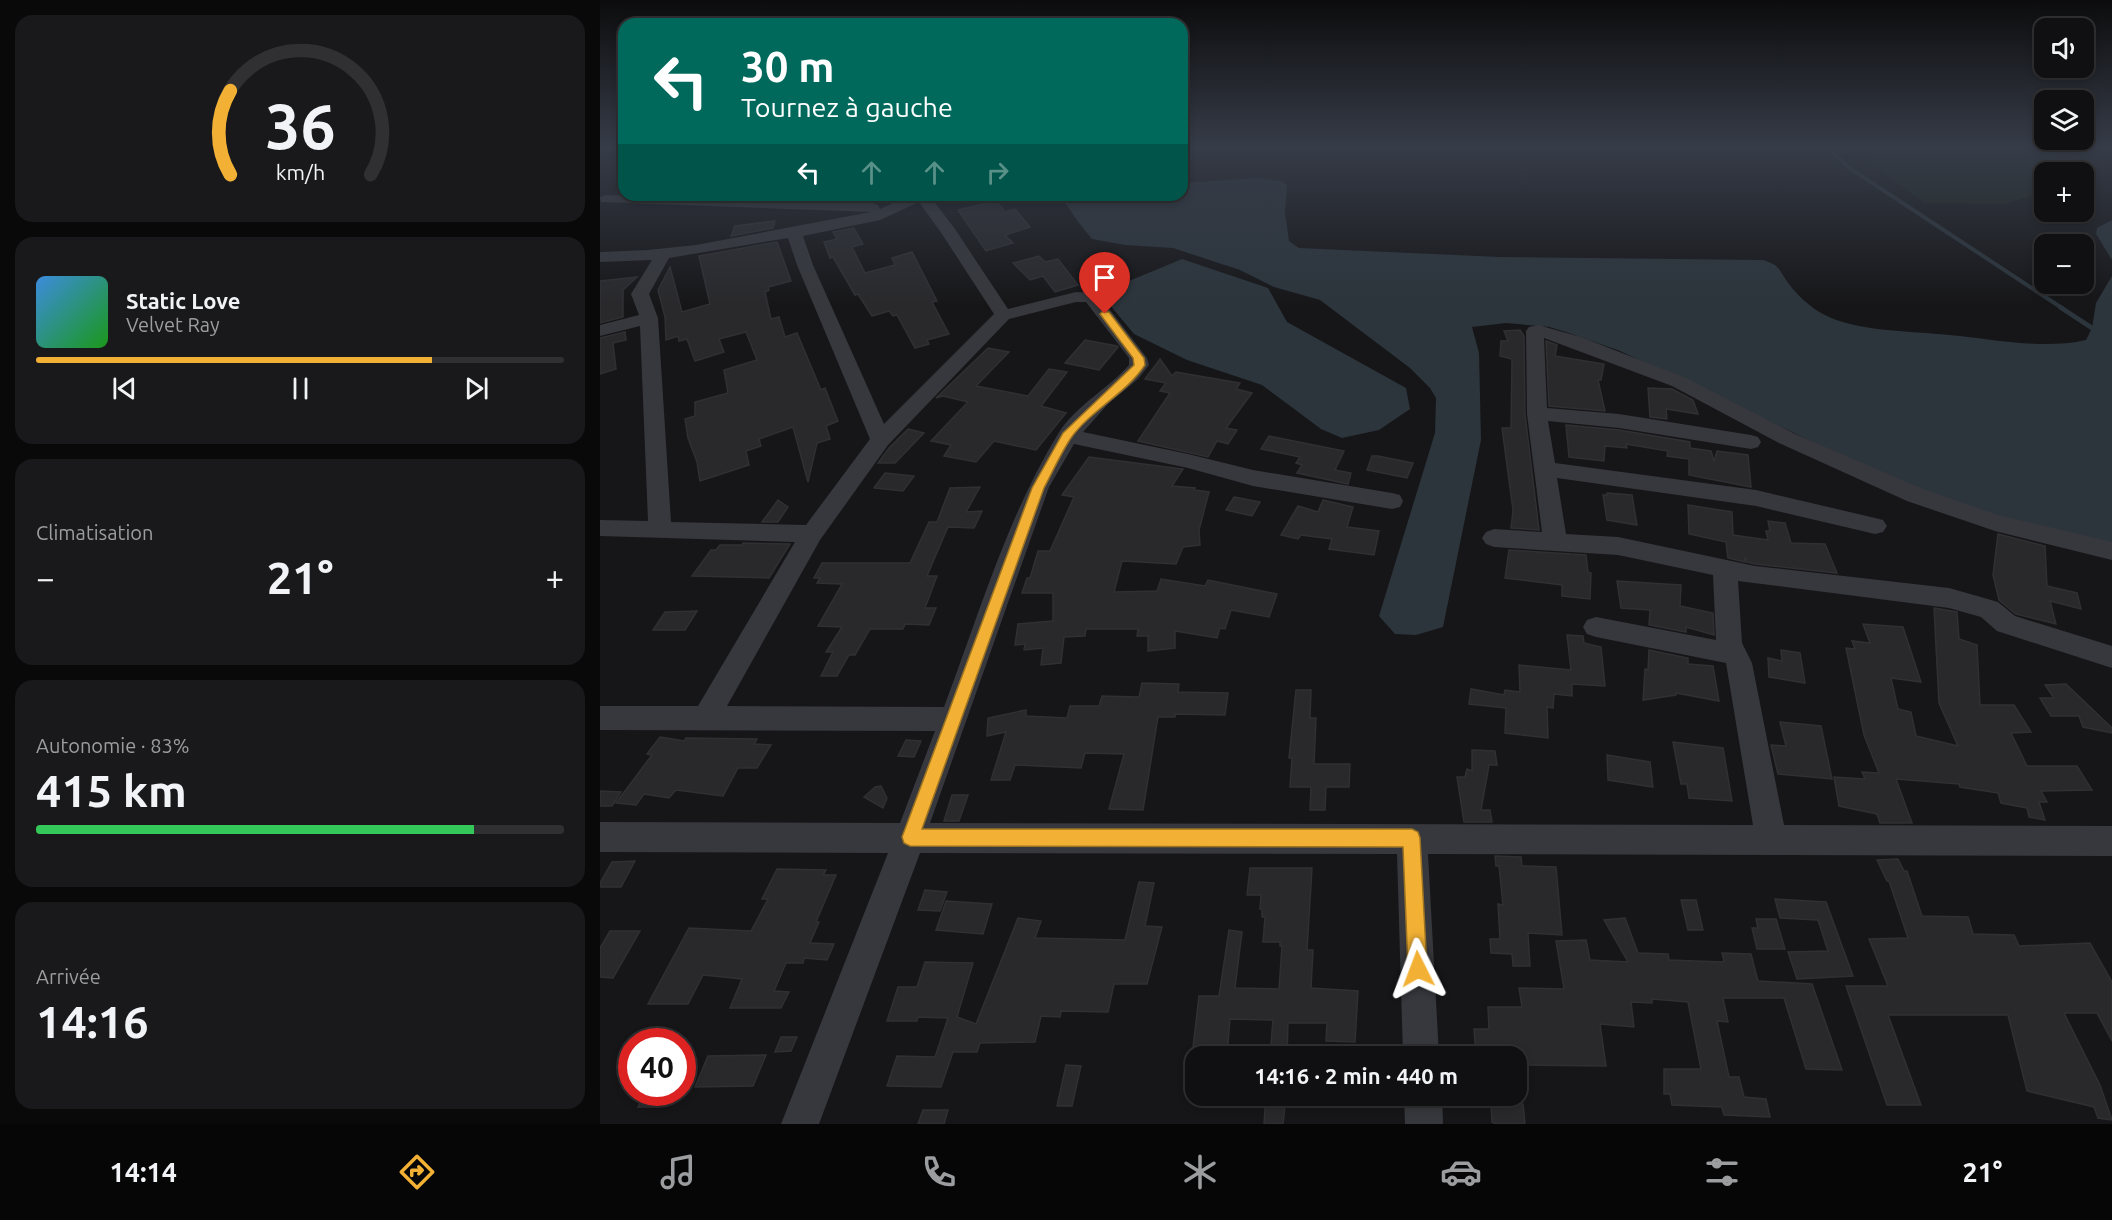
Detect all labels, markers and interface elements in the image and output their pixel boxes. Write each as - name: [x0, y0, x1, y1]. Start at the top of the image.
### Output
- map controls: [2034, 18, 2094, 294]
- button: sound: [2034, 18, 2094, 78]
- icon: left: [642, 42, 720, 120]
- text: 30 m: [741, 43, 835, 90]
- button: layers: [2034, 90, 2094, 150]
- text: 36: [265, 92, 335, 162]
- text: Tournez à gauche: [741, 92, 953, 122]
- icon: left: [792, 156, 825, 189]
- icon: ahead: [855, 156, 888, 189]
- icon: ahead: [918, 156, 951, 189]
- icon: right: [981, 156, 1014, 189]
- text: km/h: [275, 161, 325, 185]
- button: +: [2034, 162, 2094, 222]
- button: −: [2034, 234, 2094, 294]
- pin: [1079, 252, 1130, 314]
- icon: arrive: [1088, 261, 1121, 294]
- text: Static Love: [126, 288, 241, 313]
- text: Velvet Ray: [126, 313, 220, 336]
- icon: previous: [108, 372, 141, 405]
- icon: pause: [284, 372, 317, 405]
- icon: next: [460, 372, 493, 405]
- text: Climatisation: [36, 521, 153, 544]
- text: 21°: [267, 552, 333, 603]
- text: −: [36, 559, 55, 596]
- text: +: [545, 559, 564, 596]
- text: Autonomie · 83%: [36, 734, 190, 757]
- text: 415 km: [36, 765, 187, 816]
- position arrow: [1386, 937, 1450, 1001]
- text: Arrivée: [36, 965, 101, 988]
- text: 14:16: [36, 996, 149, 1047]
- speed limit sign: 40: [618, 1028, 696, 1106]
- text: 14:16 · 2 min · 440 m: [1254, 1063, 1458, 1088]
- icon: directions: [396, 1151, 438, 1193]
- icon: music: [657, 1151, 699, 1193]
- icon: phone: [918, 1151, 960, 1193]
- icon: climate: [1179, 1151, 1221, 1193]
- icon: car: [1440, 1151, 1482, 1193]
- icon: filters: [1701, 1151, 1743, 1193]
- text: 14:14: [110, 1157, 177, 1187]
- text: 21°: [1962, 1157, 2002, 1187]

